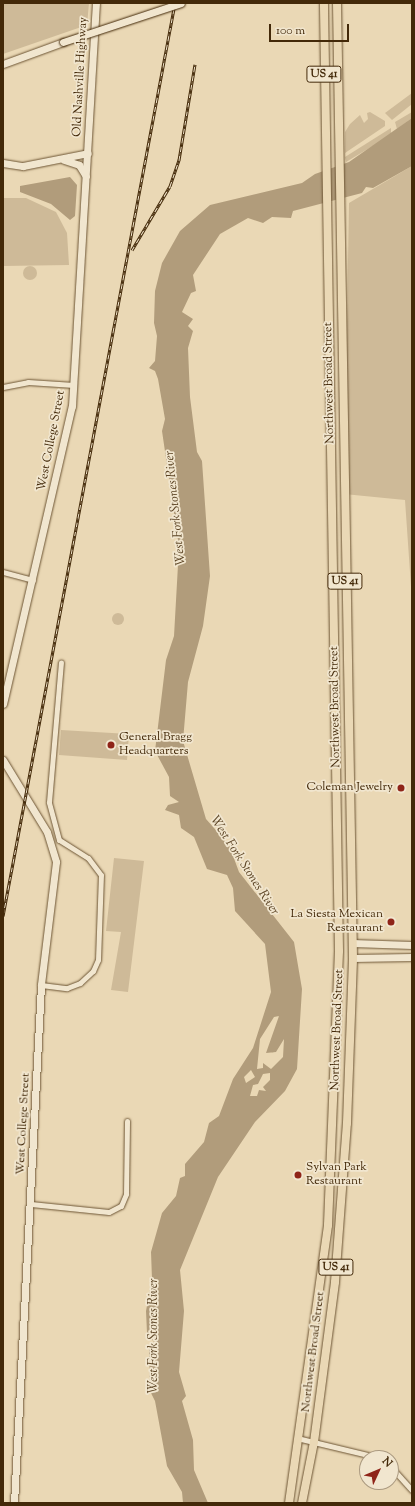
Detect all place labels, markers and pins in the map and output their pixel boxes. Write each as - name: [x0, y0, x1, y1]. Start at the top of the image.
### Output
- place label: General Bragg Headquarters: [119, 731, 192, 759]
- marker: General Bragg Headquarters: [106, 740, 116, 750]
- place label: Coleman Jewelry: [306, 781, 393, 795]
- marker: Coleman Jewelry: [396, 783, 406, 793]
- place label: La Siesta Mexican Restaurant: [290, 908, 383, 936]
- marker: La Siesta Mexican Restaurant: [386, 917, 396, 927]
- place label: Sylvan Park Restaurant: [306, 1161, 367, 1189]
- marker: Sylvan Park Restaurant: [293, 1170, 303, 1180]

